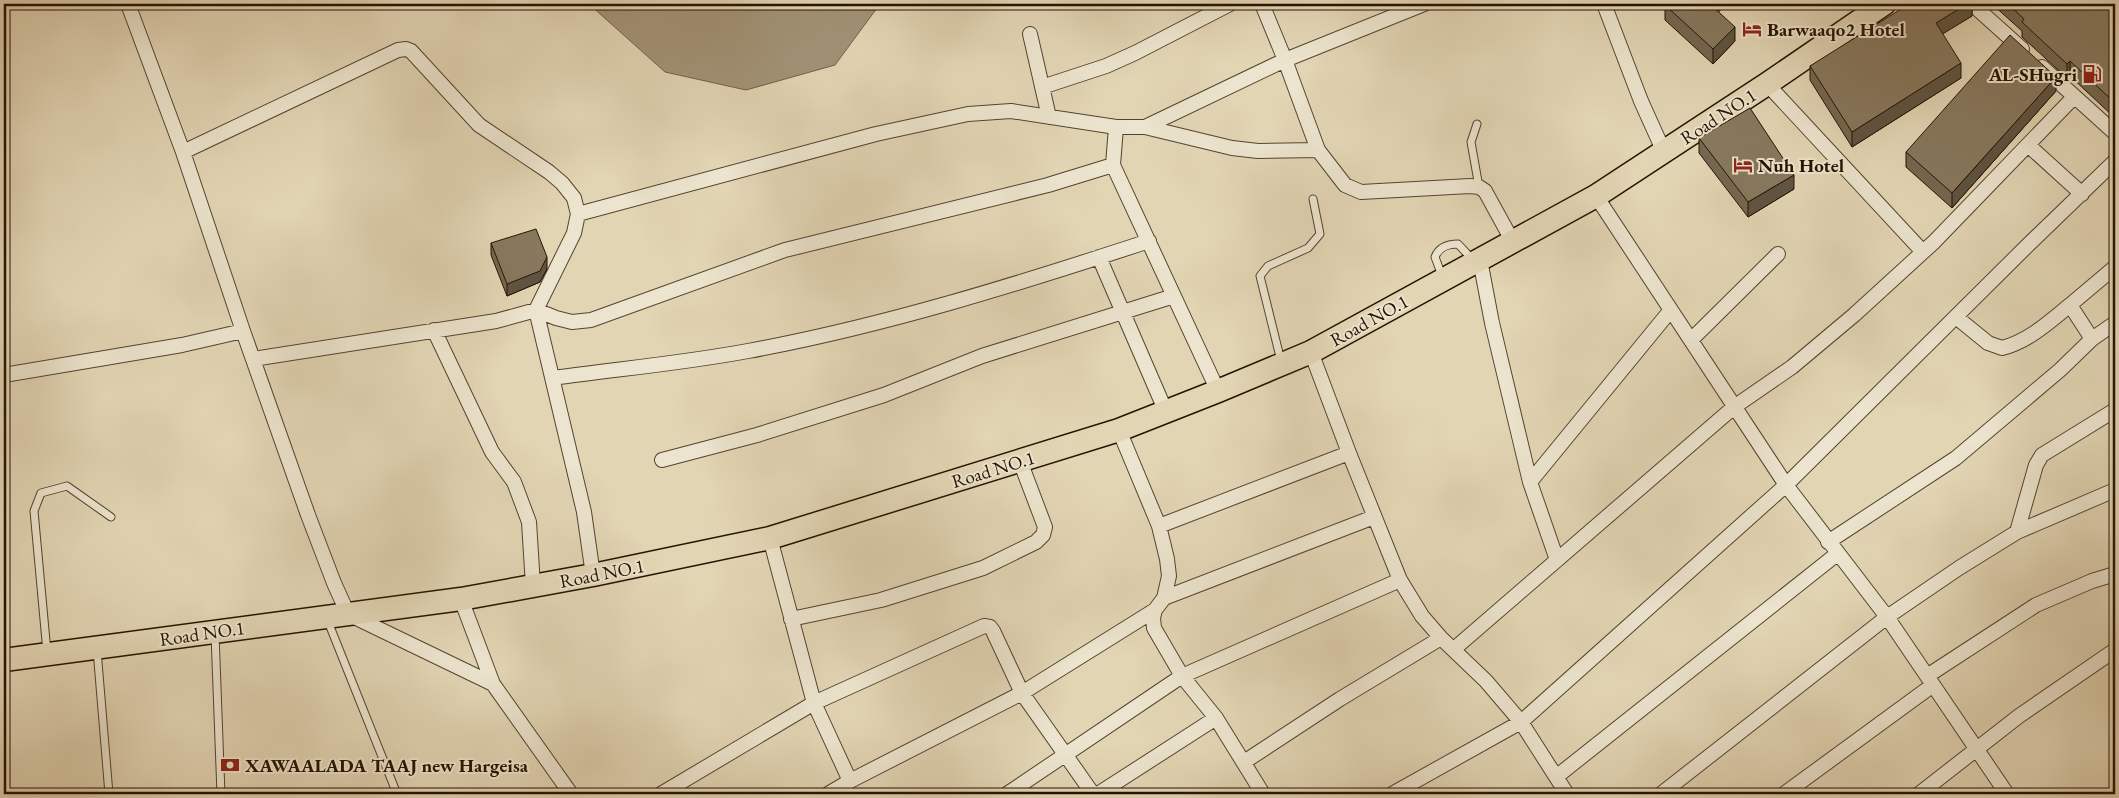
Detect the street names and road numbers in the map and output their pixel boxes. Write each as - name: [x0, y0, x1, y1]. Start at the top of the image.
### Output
- street label: Road NO.1: [1675, 83, 1761, 150]
- street label: Road NO.1: [1326, 289, 1413, 352]
- street label: Road NO.1: [948, 445, 1038, 494]
- street label: Road NO.1: [557, 553, 647, 594]
- street label: Road NO.1: [158, 615, 246, 652]

